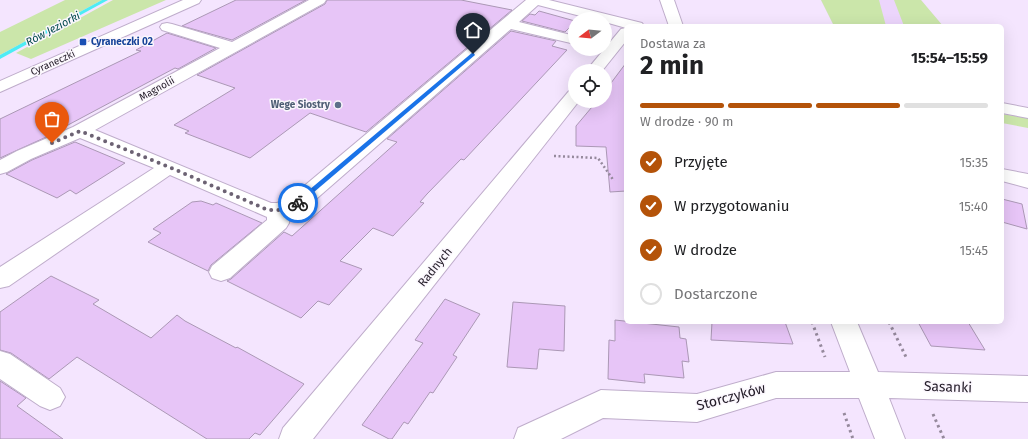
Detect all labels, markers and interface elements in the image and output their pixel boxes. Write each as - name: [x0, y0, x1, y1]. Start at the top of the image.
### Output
- water label: Rów Jeziorki: [24, 9, 82, 49]
- north arrow: [568, 12, 612, 56]
- map controls: [568, 12, 612, 108]
- pin: [456, 13, 490, 54]
- icon: home: [462, 19, 484, 41]
- place label: Cyraneczki 02: [91, 36, 153, 48]
- text: Dostawa za: [640, 36, 706, 51]
- marker: Cyraneczki 02: [78, 37, 88, 47]
- street label: Cyraneczki: [29, 48, 77, 78]
- text: 15:54–15:59: [911, 49, 988, 67]
- text: 2 min: [640, 50, 704, 81]
- button: locate: [568, 64, 612, 108]
- street label: Magnolii: [137, 74, 177, 104]
- place label: Wege Siostry: [271, 99, 331, 111]
- marker: Wege Siostry: [333, 100, 343, 110]
- pin: [35, 102, 69, 143]
- icon: bag: [41, 108, 63, 130]
- text: W drodze · 90 m: [640, 114, 733, 129]
- icon: check: [640, 151, 662, 173]
- text: Przyjęte: [674, 153, 728, 171]
- text: 15:35: [960, 155, 988, 170]
- courier: [278, 183, 318, 223]
- icon: bike: [287, 192, 309, 214]
- icon: check: [640, 195, 662, 217]
- text: W przygotowaniu: [674, 197, 790, 215]
- text: 15:40: [959, 199, 988, 214]
- icon: check: [640, 239, 662, 261]
- text: W drodze: [674, 241, 737, 259]
- text: 15:45: [960, 243, 988, 258]
- street label: Radnych: [415, 245, 455, 289]
- text: Dostarczone: [674, 285, 758, 303]
- street label: Sasanki: [923, 378, 973, 396]
- street label: Storczyków: [695, 380, 767, 414]

